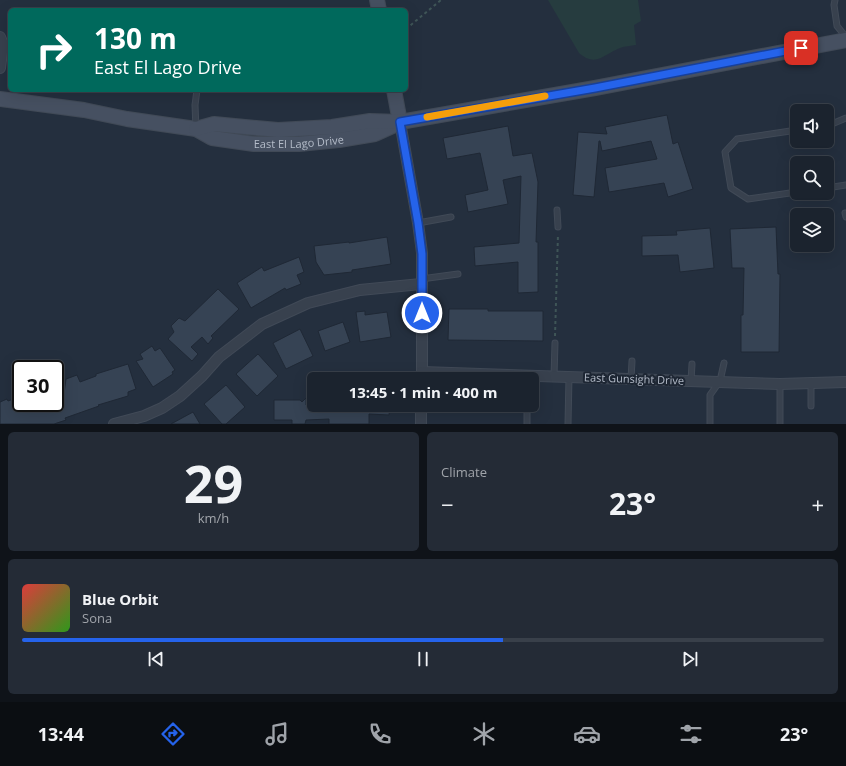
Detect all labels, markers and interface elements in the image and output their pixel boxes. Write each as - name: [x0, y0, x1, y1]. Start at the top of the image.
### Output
- text: 130 m: [94, 19, 177, 57]
- icon: right: [28, 24, 80, 76]
- pin: [784, 31, 818, 65]
- icon: arrive: [790, 37, 812, 59]
- text: East El Lago Drive: [94, 55, 242, 79]
- map controls: [790, 104, 834, 252]
- button: sound: [790, 104, 834, 148]
- street label: East El Lago Drive: [254, 131, 345, 151]
- button: search: [790, 156, 834, 200]
- button: layers: [790, 208, 834, 252]
- position arrow: [401, 292, 443, 334]
- speed limit sign: 30: [12, 360, 64, 412]
- street label: East Gunsight Drive: [584, 369, 684, 388]
- text: 13:45 · 1 min · 400 m: [349, 382, 497, 402]
- text: 29: [184, 447, 243, 518]
- text: Climate: [441, 463, 487, 481]
- text: 23°: [609, 483, 656, 524]
- text: −: [441, 489, 454, 519]
- text: +: [811, 489, 824, 519]
- text: km/h: [198, 509, 229, 527]
- text: Blue Orbit: [82, 589, 159, 609]
- text: Sona: [82, 609, 112, 627]
- icon: previous: [145, 648, 167, 670]
- icon: pause: [412, 648, 434, 670]
- icon: next: [679, 648, 701, 670]
- icon: directions: [159, 720, 187, 748]
- icon: music: [263, 720, 291, 748]
- icon: phone: [366, 720, 394, 748]
- icon: climate: [470, 720, 498, 748]
- icon: car: [573, 720, 601, 748]
- icon: filters: [677, 720, 705, 748]
- text: 13:44: [38, 722, 84, 746]
- text: 23°: [780, 722, 808, 746]

